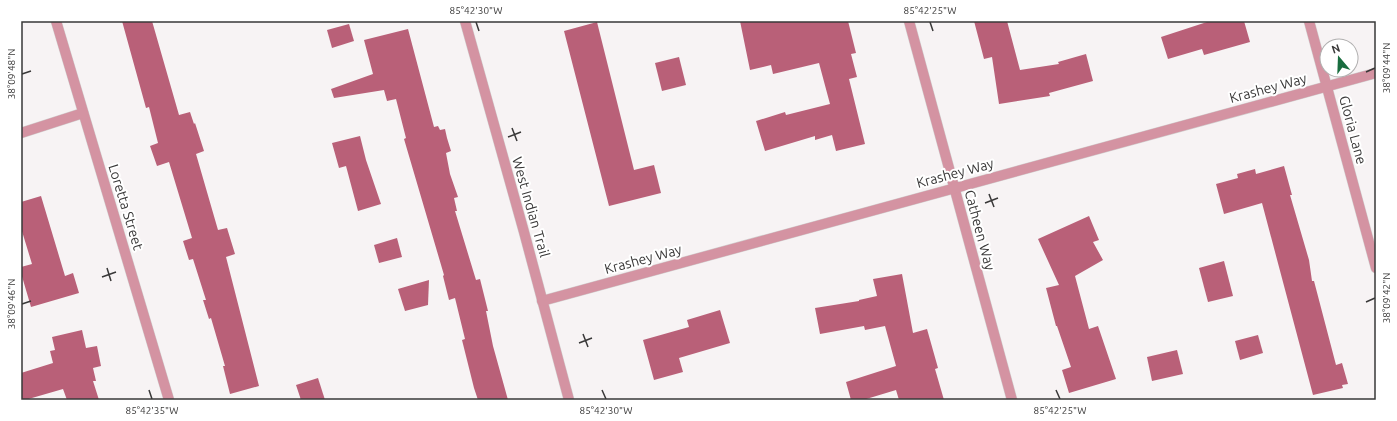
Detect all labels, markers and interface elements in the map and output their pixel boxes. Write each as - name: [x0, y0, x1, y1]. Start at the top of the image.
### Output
- text: 85°42'30"W: [450, 5, 502, 16]
- text: 85°42'25"W: [904, 5, 956, 16]
- north arrow: [1319, 38, 1359, 78]
- text: N: [1330, 42, 1342, 56]
- text: 38°09'44"N: [1381, 43, 1392, 93]
- text: 38°09'48"N: [6, 49, 17, 99]
- street label: Krashey Way: [1228, 70, 1309, 106]
- street label: Gloria Lane: [1336, 94, 1370, 166]
- street label: West Indian Trail: [509, 155, 553, 259]
- street label: Krashey Way: [915, 155, 996, 191]
- street label: Loretta Street: [105, 162, 147, 252]
- street label: Catheen Way: [962, 188, 998, 272]
- street label: Krashey Way: [603, 241, 684, 277]
- text: 38°09'42"N: [1381, 273, 1392, 323]
- text: 38°09'46"N: [6, 279, 17, 329]
- text: 85°42'35"W: [126, 405, 178, 416]
- text: 85°42'30"W: [580, 405, 632, 416]
- text: 85°42'25"W: [1034, 405, 1086, 416]

